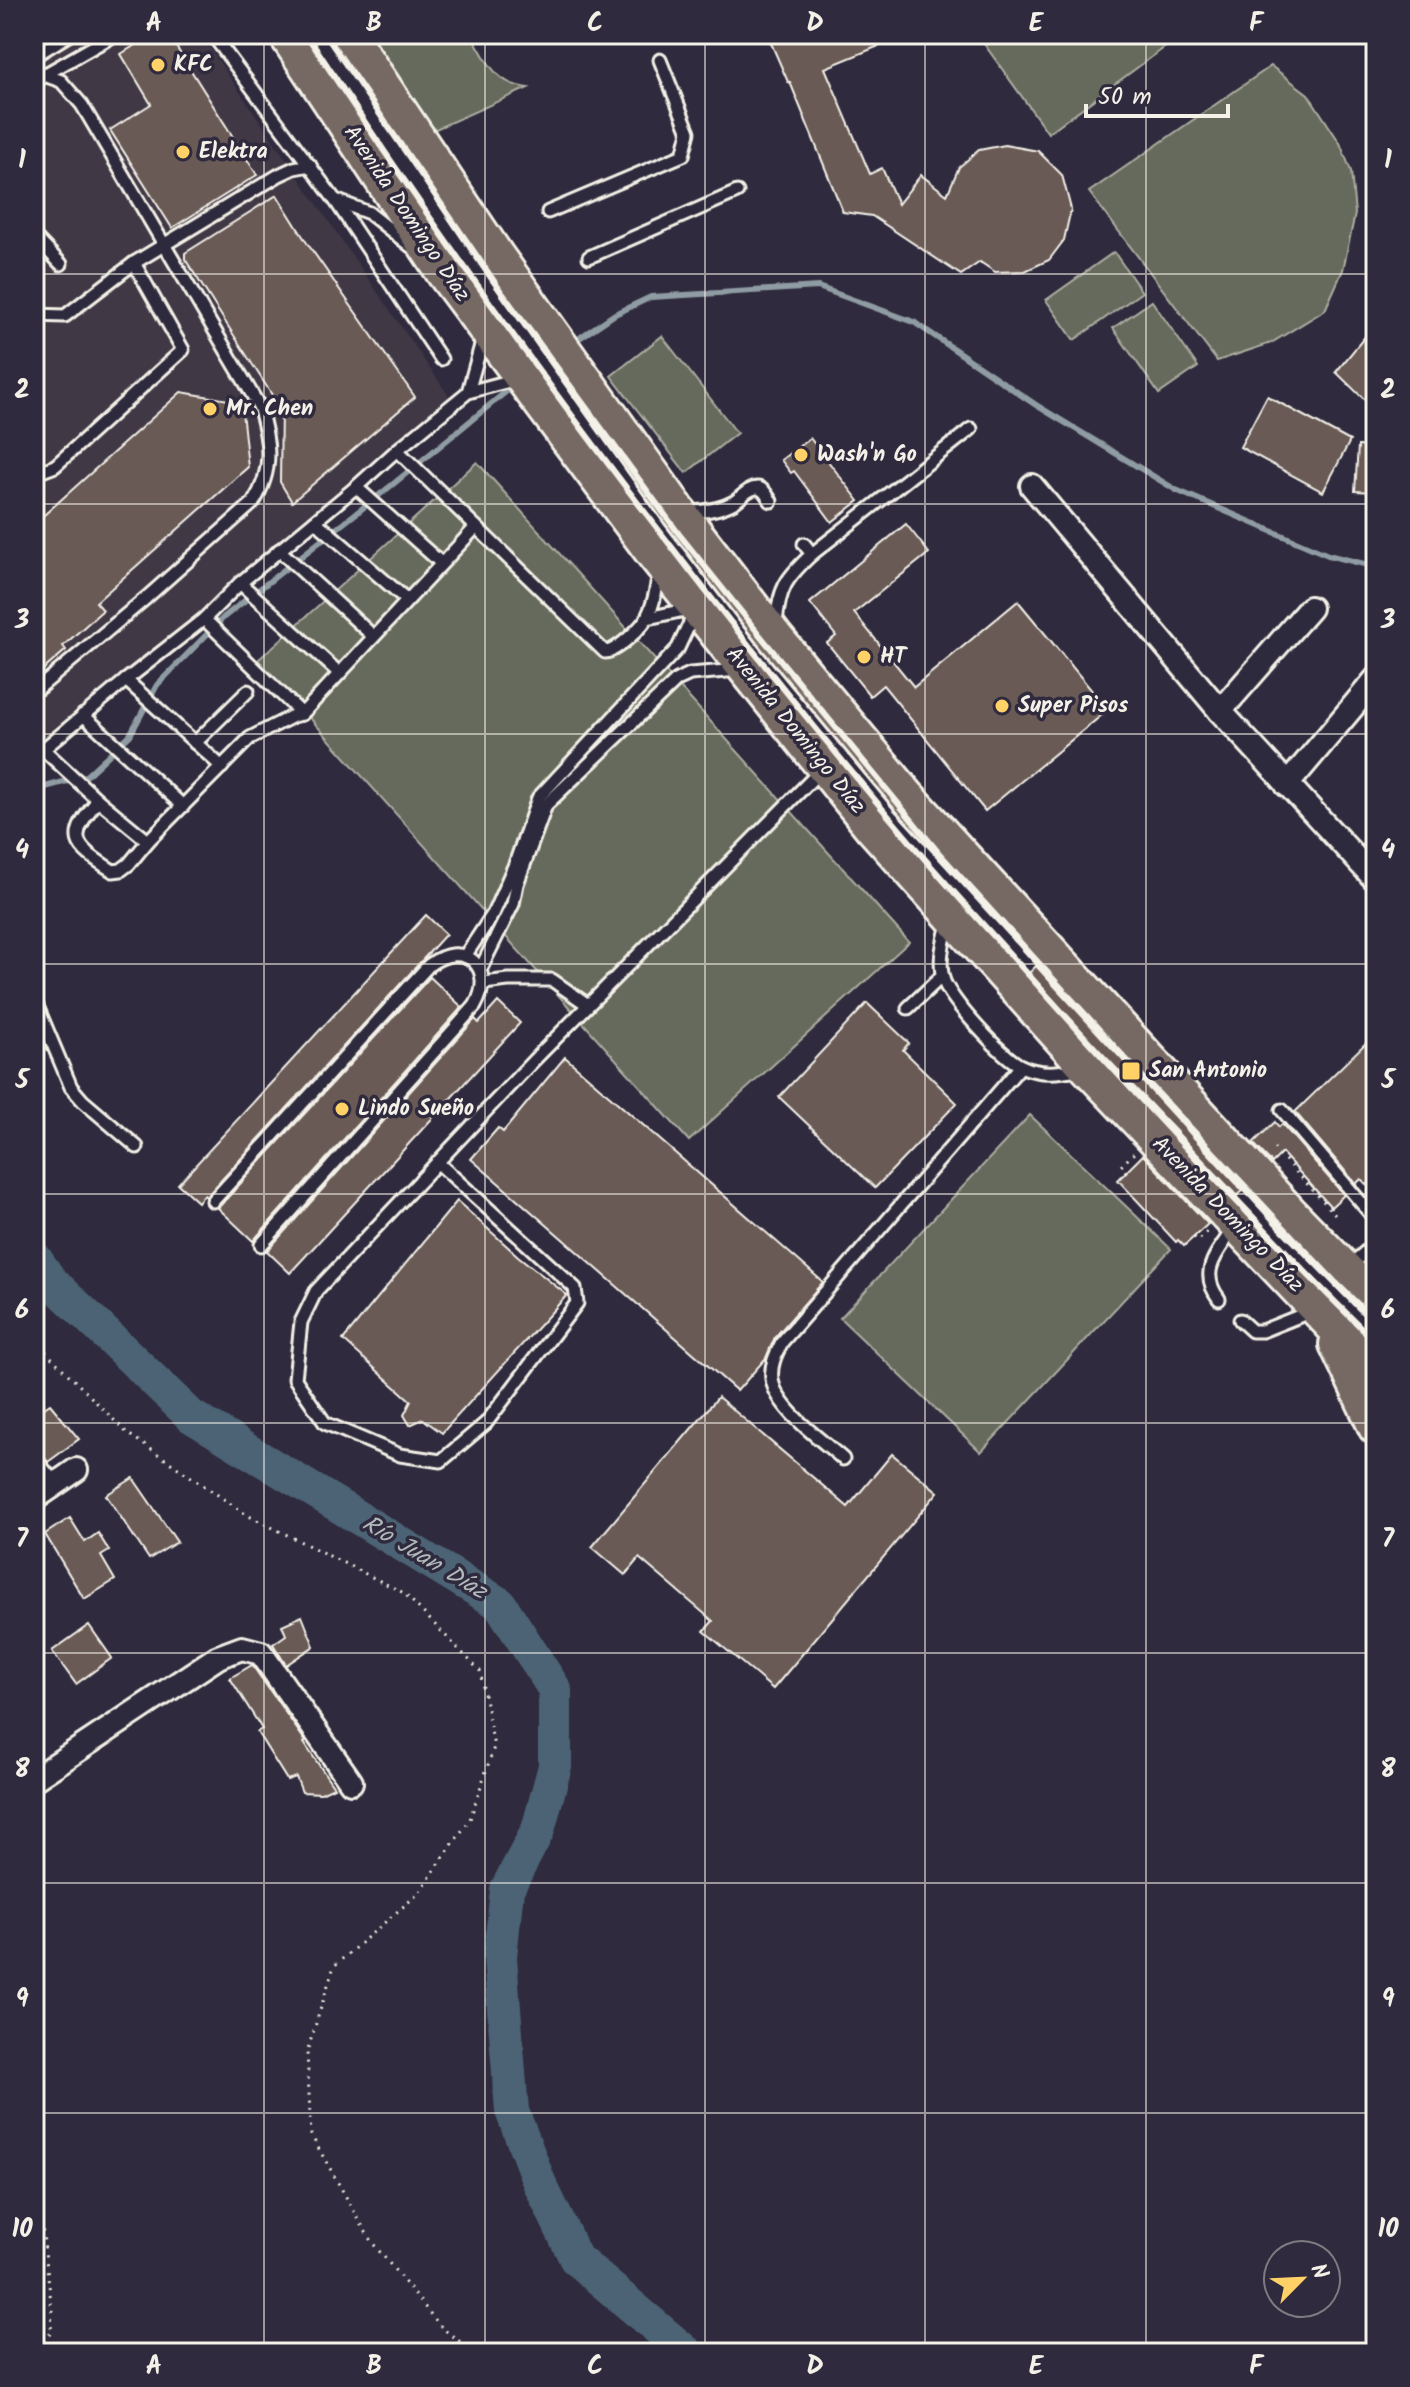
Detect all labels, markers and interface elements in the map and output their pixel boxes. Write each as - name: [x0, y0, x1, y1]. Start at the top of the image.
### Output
- text: A: [146, 3, 162, 45]
- text: B: [366, 3, 382, 45]
- text: C: [587, 3, 603, 45]
- text: D: [806, 3, 824, 45]
- text: E: [1029, 3, 1045, 45]
- text: F: [1249, 3, 1265, 45]
- place label: KFC: [174, 48, 213, 83]
- marker: KFC: [149, 56, 167, 74]
- scale bar: [1086, 68, 1228, 118]
- text: 50 m: [1098, 78, 1152, 117]
- street label: Avenida Domingo Díaz: [334, 118, 479, 310]
- place label: Elektra: [199, 135, 268, 170]
- text: 1: [18, 140, 26, 182]
- text: 1: [1384, 140, 1392, 182]
- marker: Elektra: [174, 143, 192, 161]
- text: 2: [14, 370, 30, 412]
- text: 2: [1380, 370, 1396, 412]
- place label: Mr. Chen: [226, 392, 313, 427]
- marker: Mr. Chen: [201, 400, 219, 418]
- place label: Wash'n Go: [817, 438, 917, 473]
- marker: Wash'n Go: [792, 446, 810, 464]
- text: 3: [14, 600, 29, 642]
- text: 3: [1380, 600, 1395, 642]
- street label: Avenida Domingo Díaz: [716, 640, 874, 823]
- place label: HT: [880, 640, 908, 675]
- marker: HT: [855, 648, 873, 666]
- place label: Super Pisos: [1018, 689, 1129, 724]
- marker: Super Pisos: [993, 697, 1011, 715]
- text: 4: [15, 830, 29, 872]
- text: 4: [1381, 830, 1395, 872]
- place label: San Antonio: [1149, 1054, 1267, 1089]
- text: 5: [14, 1060, 30, 1102]
- marker: San Antonio: [1120, 1060, 1142, 1082]
- text: 5: [1380, 1060, 1396, 1102]
- place label: Lindo Sueño: [358, 1092, 474, 1127]
- marker: Lindo Sueño: [333, 1100, 351, 1118]
- street label: Avenida Domingo Díaz: [1143, 1128, 1312, 1302]
- text: 6: [15, 1290, 29, 1332]
- text: 6: [1381, 1290, 1395, 1332]
- water label: Río Juan Díaz: [354, 1505, 496, 1612]
- text: 7: [16, 1519, 29, 1561]
- text: 7: [1382, 1519, 1395, 1561]
- text: 8: [14, 1749, 30, 1791]
- text: 8: [1380, 1749, 1396, 1791]
- text: 9: [15, 1979, 29, 2021]
- text: 9: [1381, 1979, 1395, 2021]
- text: 10: [11, 2209, 33, 2251]
- text: 10: [1377, 2209, 1399, 2251]
- north arrow: [1262, 2239, 1342, 2319]
- text: N: [1299, 2258, 1337, 2285]
- text: A: [146, 2346, 162, 2387]
- text: B: [366, 2346, 382, 2387]
- text: C: [587, 2346, 603, 2387]
- text: D: [806, 2346, 824, 2387]
- text: E: [1029, 2346, 1045, 2387]
- text: F: [1249, 2346, 1265, 2387]

